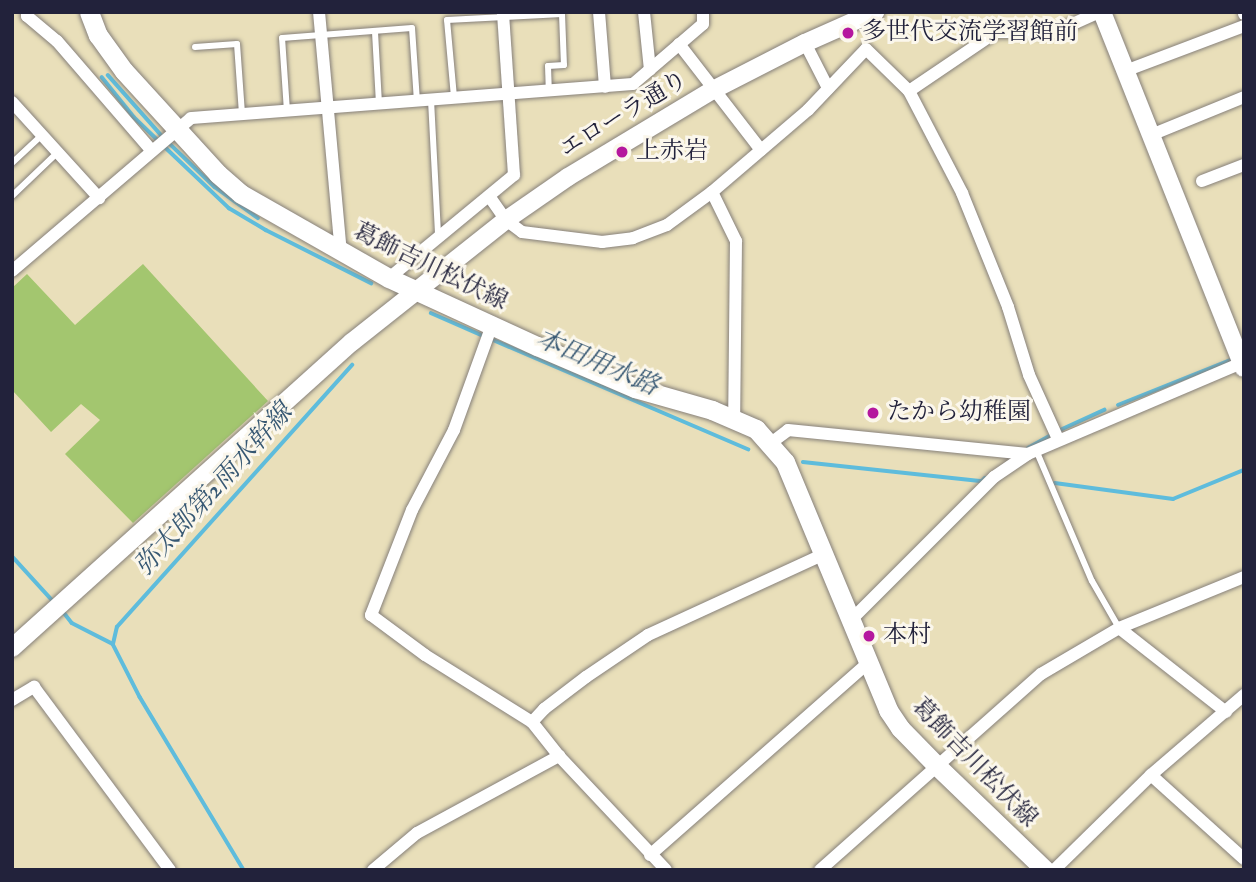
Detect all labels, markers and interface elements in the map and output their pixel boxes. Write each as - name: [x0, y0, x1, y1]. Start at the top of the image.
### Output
- place label: 多世代交流学習館前: [862, 19, 1078, 47]
- marker: 多世代交流学習館前: [840, 25, 856, 41]
- street label: エローラ通り: [555, 66, 693, 164]
- place label: 上赤岩: [636, 138, 708, 166]
- marker: 上赤岩: [614, 144, 630, 160]
- street label: 葛飾吉川松伏線: [348, 217, 512, 317]
- water label: 本田用水路: [531, 323, 663, 403]
- water label: 弥太郎第2雨水幹線: [129, 398, 299, 582]
- place label: たから幼稚園: [887, 399, 1031, 427]
- marker: たから幼稚園: [865, 405, 881, 421]
- place label: 本村: [883, 622, 931, 650]
- marker: 本村: [861, 628, 877, 644]
- street label: 葛飾吉川松伏線: [905, 693, 1043, 833]

